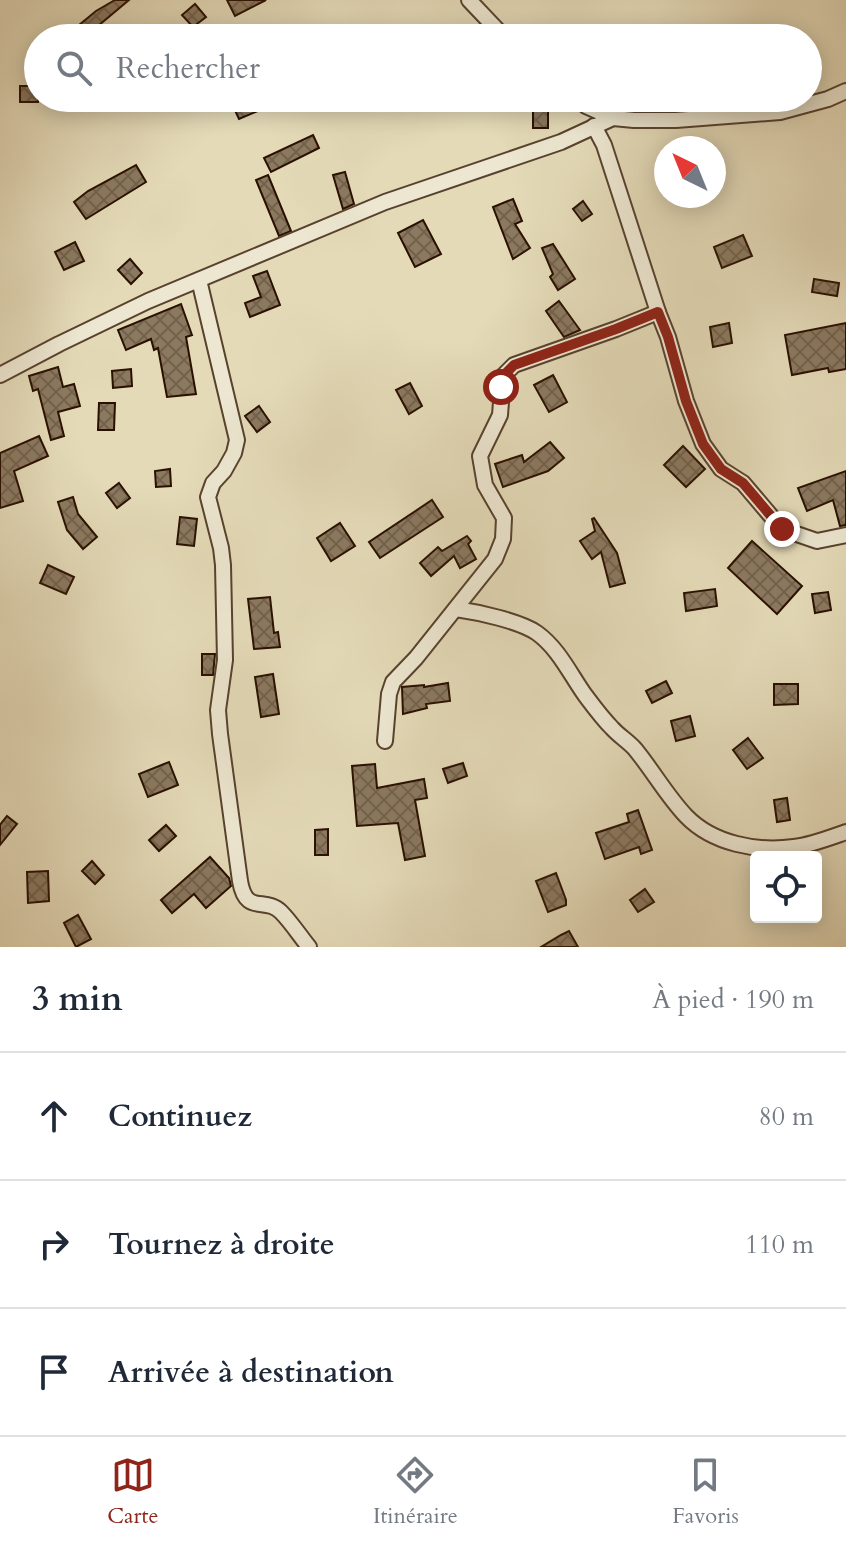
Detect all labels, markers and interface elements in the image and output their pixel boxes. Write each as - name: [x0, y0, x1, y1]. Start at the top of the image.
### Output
- search box: [24, 24, 822, 112]
- icon: search: [52, 46, 96, 90]
- text: Rechercher: [116, 48, 260, 89]
- north arrow: [654, 136, 726, 208]
- route start: [483, 369, 519, 405]
- route end: [764, 511, 800, 547]
- map controls: [750, 851, 822, 923]
- button: locate: [750, 851, 822, 923]
- text: 3 min: [32, 976, 123, 1022]
- text: À pied · 190 m: [652, 982, 814, 1017]
- icon: ahead: [32, 1094, 76, 1138]
- text: Continuez: [108, 1096, 252, 1137]
- text: 80 m: [758, 1099, 814, 1134]
- icon: right: [32, 1222, 76, 1266]
- text: Tournez à droite: [108, 1224, 335, 1265]
- text: 110 m: [745, 1227, 814, 1262]
- icon: arrive: [32, 1350, 76, 1394]
- text: Arrivée à destination: [108, 1352, 394, 1393]
- tab: Carte: [107, 1453, 158, 1531]
- tab: Itinéraire: [373, 1453, 458, 1531]
- tab: Favoris: [672, 1453, 739, 1531]

